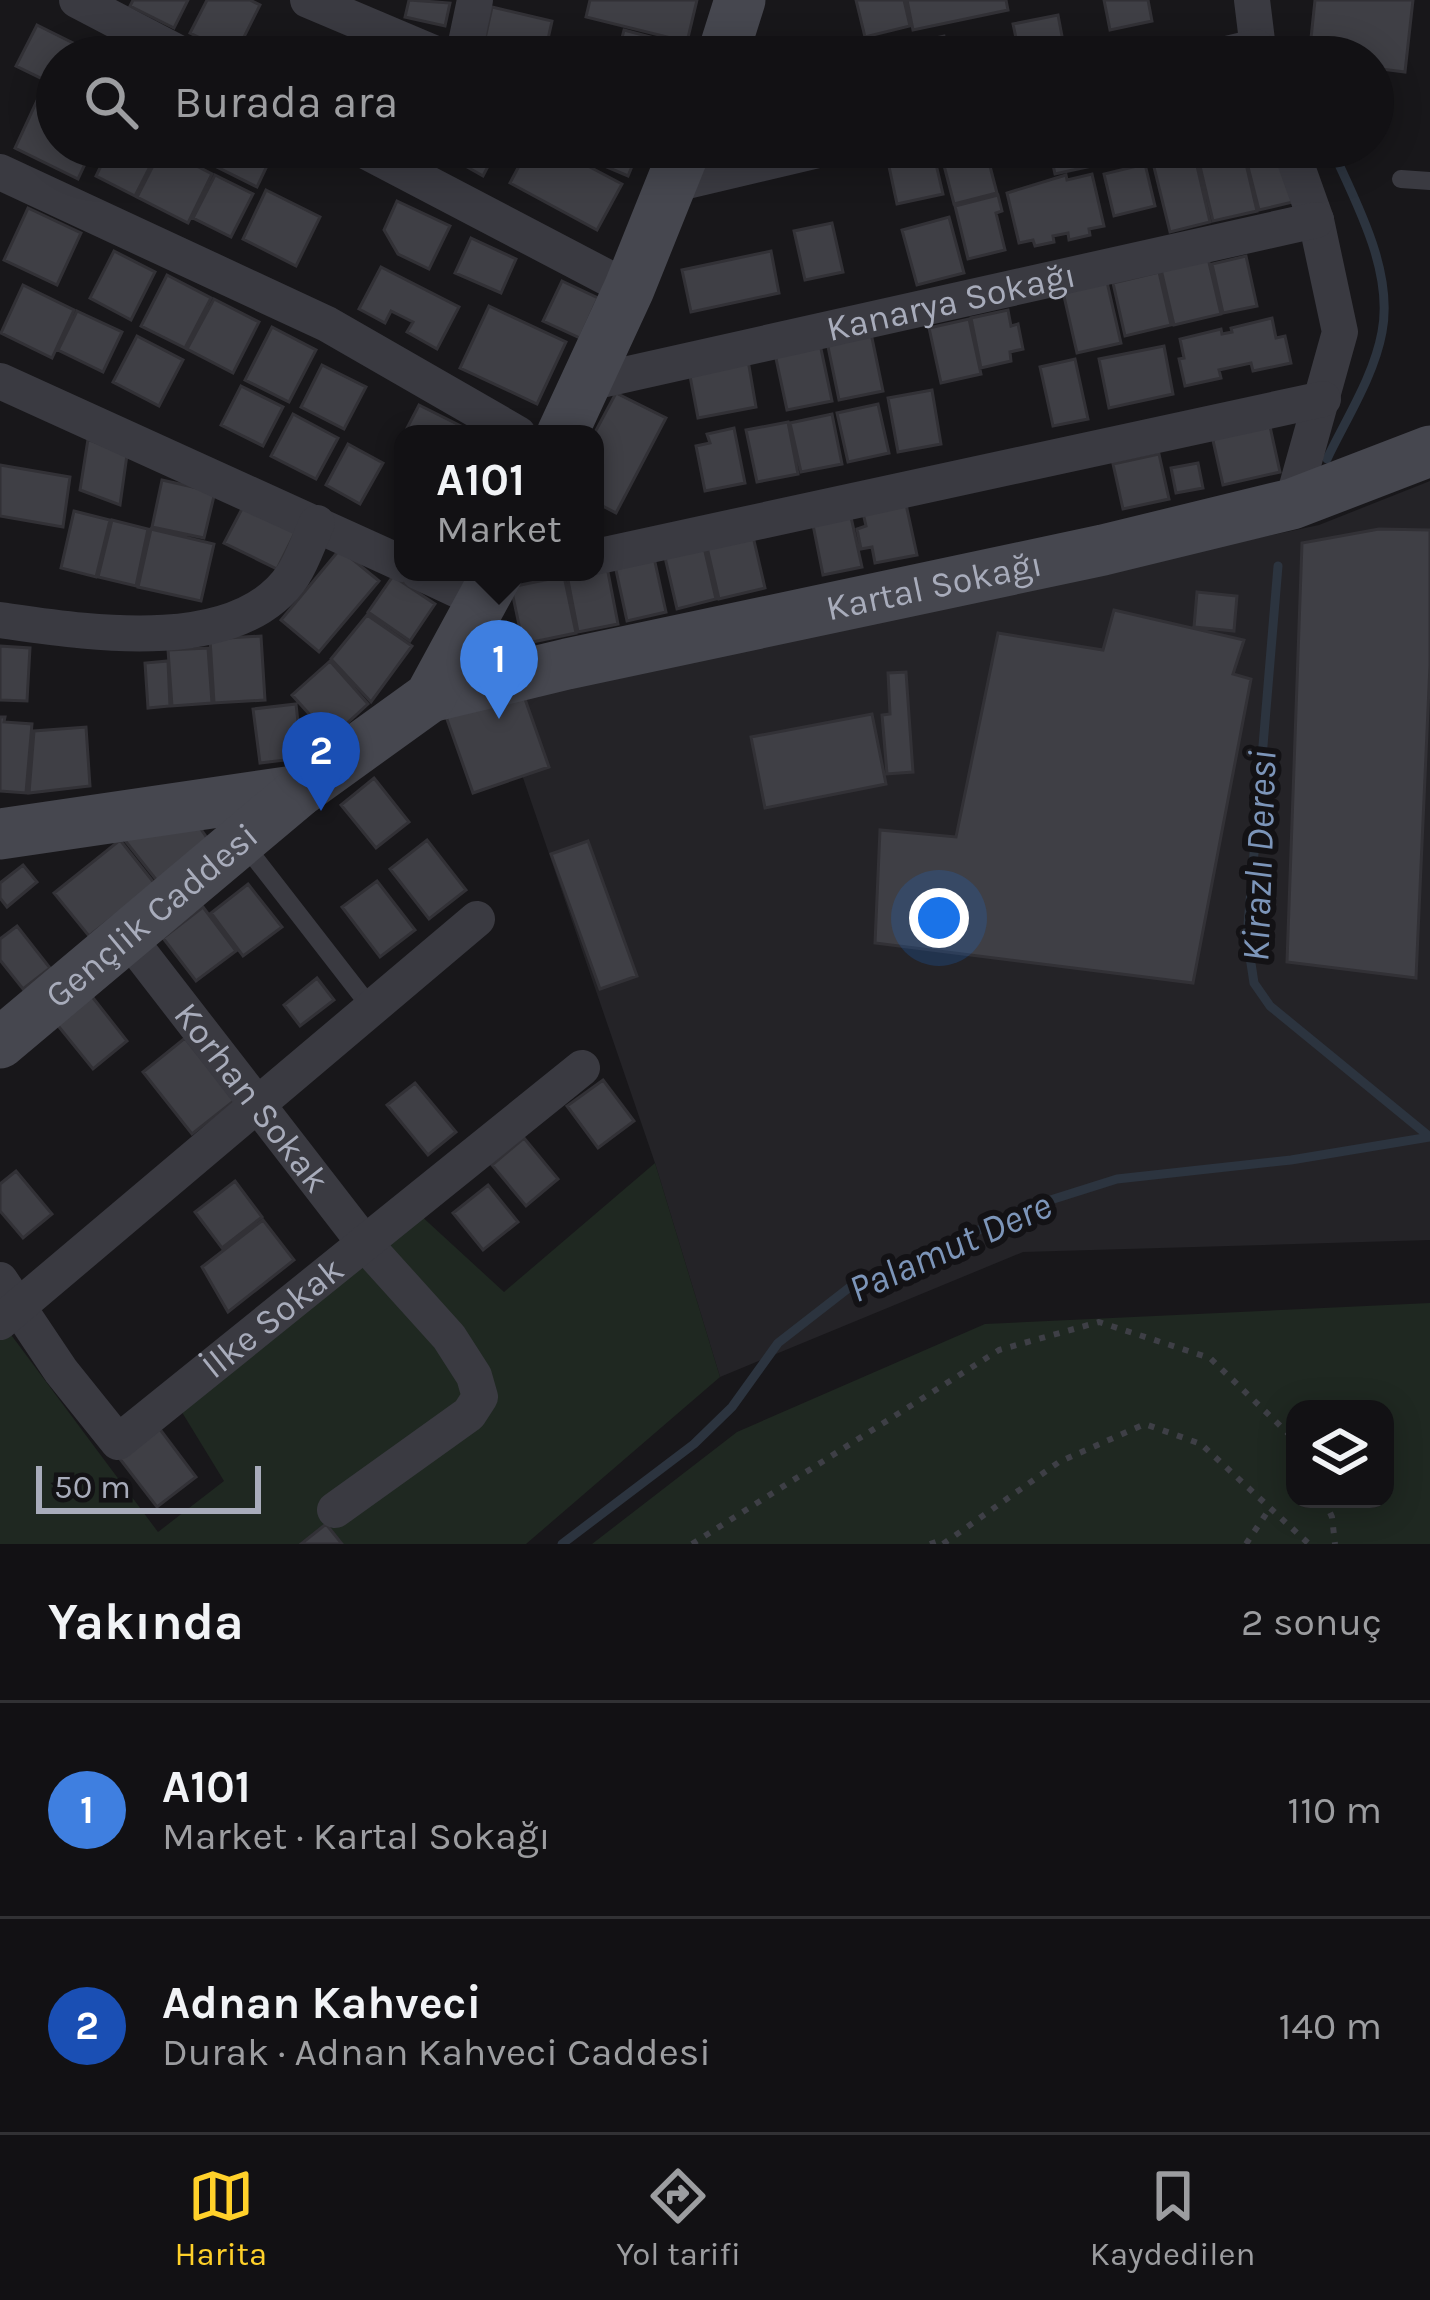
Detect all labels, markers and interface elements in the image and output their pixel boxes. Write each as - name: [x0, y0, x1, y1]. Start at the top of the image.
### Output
- search box: [36, 36, 1394, 168]
- icon: search: [78, 69, 144, 135]
- text: Burada ara: [174, 76, 398, 128]
- street label: Kanarya Sokağı: [822, 253, 1080, 350]
- popup: [394, 425, 604, 581]
- text: A101: [436, 454, 525, 506]
- text: Market: [436, 506, 562, 552]
- street label: Kartal Sokağı: [822, 543, 1046, 629]
- pin: 1: [460, 620, 538, 719]
- pin: 2: [282, 712, 360, 811]
- water label: Kirazlı Deresi: [1232, 749, 1286, 963]
- street label: Gençlik Caddesi: [37, 814, 266, 1017]
- your location: [909, 888, 969, 948]
- street label: Korhan Sokak: [165, 994, 338, 1201]
- water label: Palamut Dere: [842, 1182, 1058, 1312]
- street label: İlke Sokak: [193, 1248, 352, 1387]
- map controls: [1286, 1400, 1394, 1508]
- button: layers: [1286, 1400, 1394, 1508]
- scale bar: [36, 1460, 261, 1513]
- text: 50 m: [54, 1468, 131, 1506]
- text: Yakında: [48, 1592, 244, 1652]
- text: 2 sonuç: [1241, 1599, 1382, 1645]
- text: A101: [162, 1761, 251, 1813]
- text: 1: [80, 1787, 94, 1833]
- text: 110 m: [1287, 1787, 1382, 1833]
- text: Market · Kartal Sokağı: [162, 1813, 550, 1859]
- text: Adnan Kahveci: [162, 1977, 481, 2029]
- text: 2: [75, 2003, 99, 2049]
- text: 140 m: [1278, 2003, 1382, 2049]
- text: Durak · Adnan Kahveci Caddesi: [162, 2029, 711, 2075]
- tab: Harita: [175, 2163, 267, 2273]
- tab: Yol tarifi: [616, 2163, 741, 2273]
- tab: Kaydedilen: [1090, 2163, 1255, 2273]

